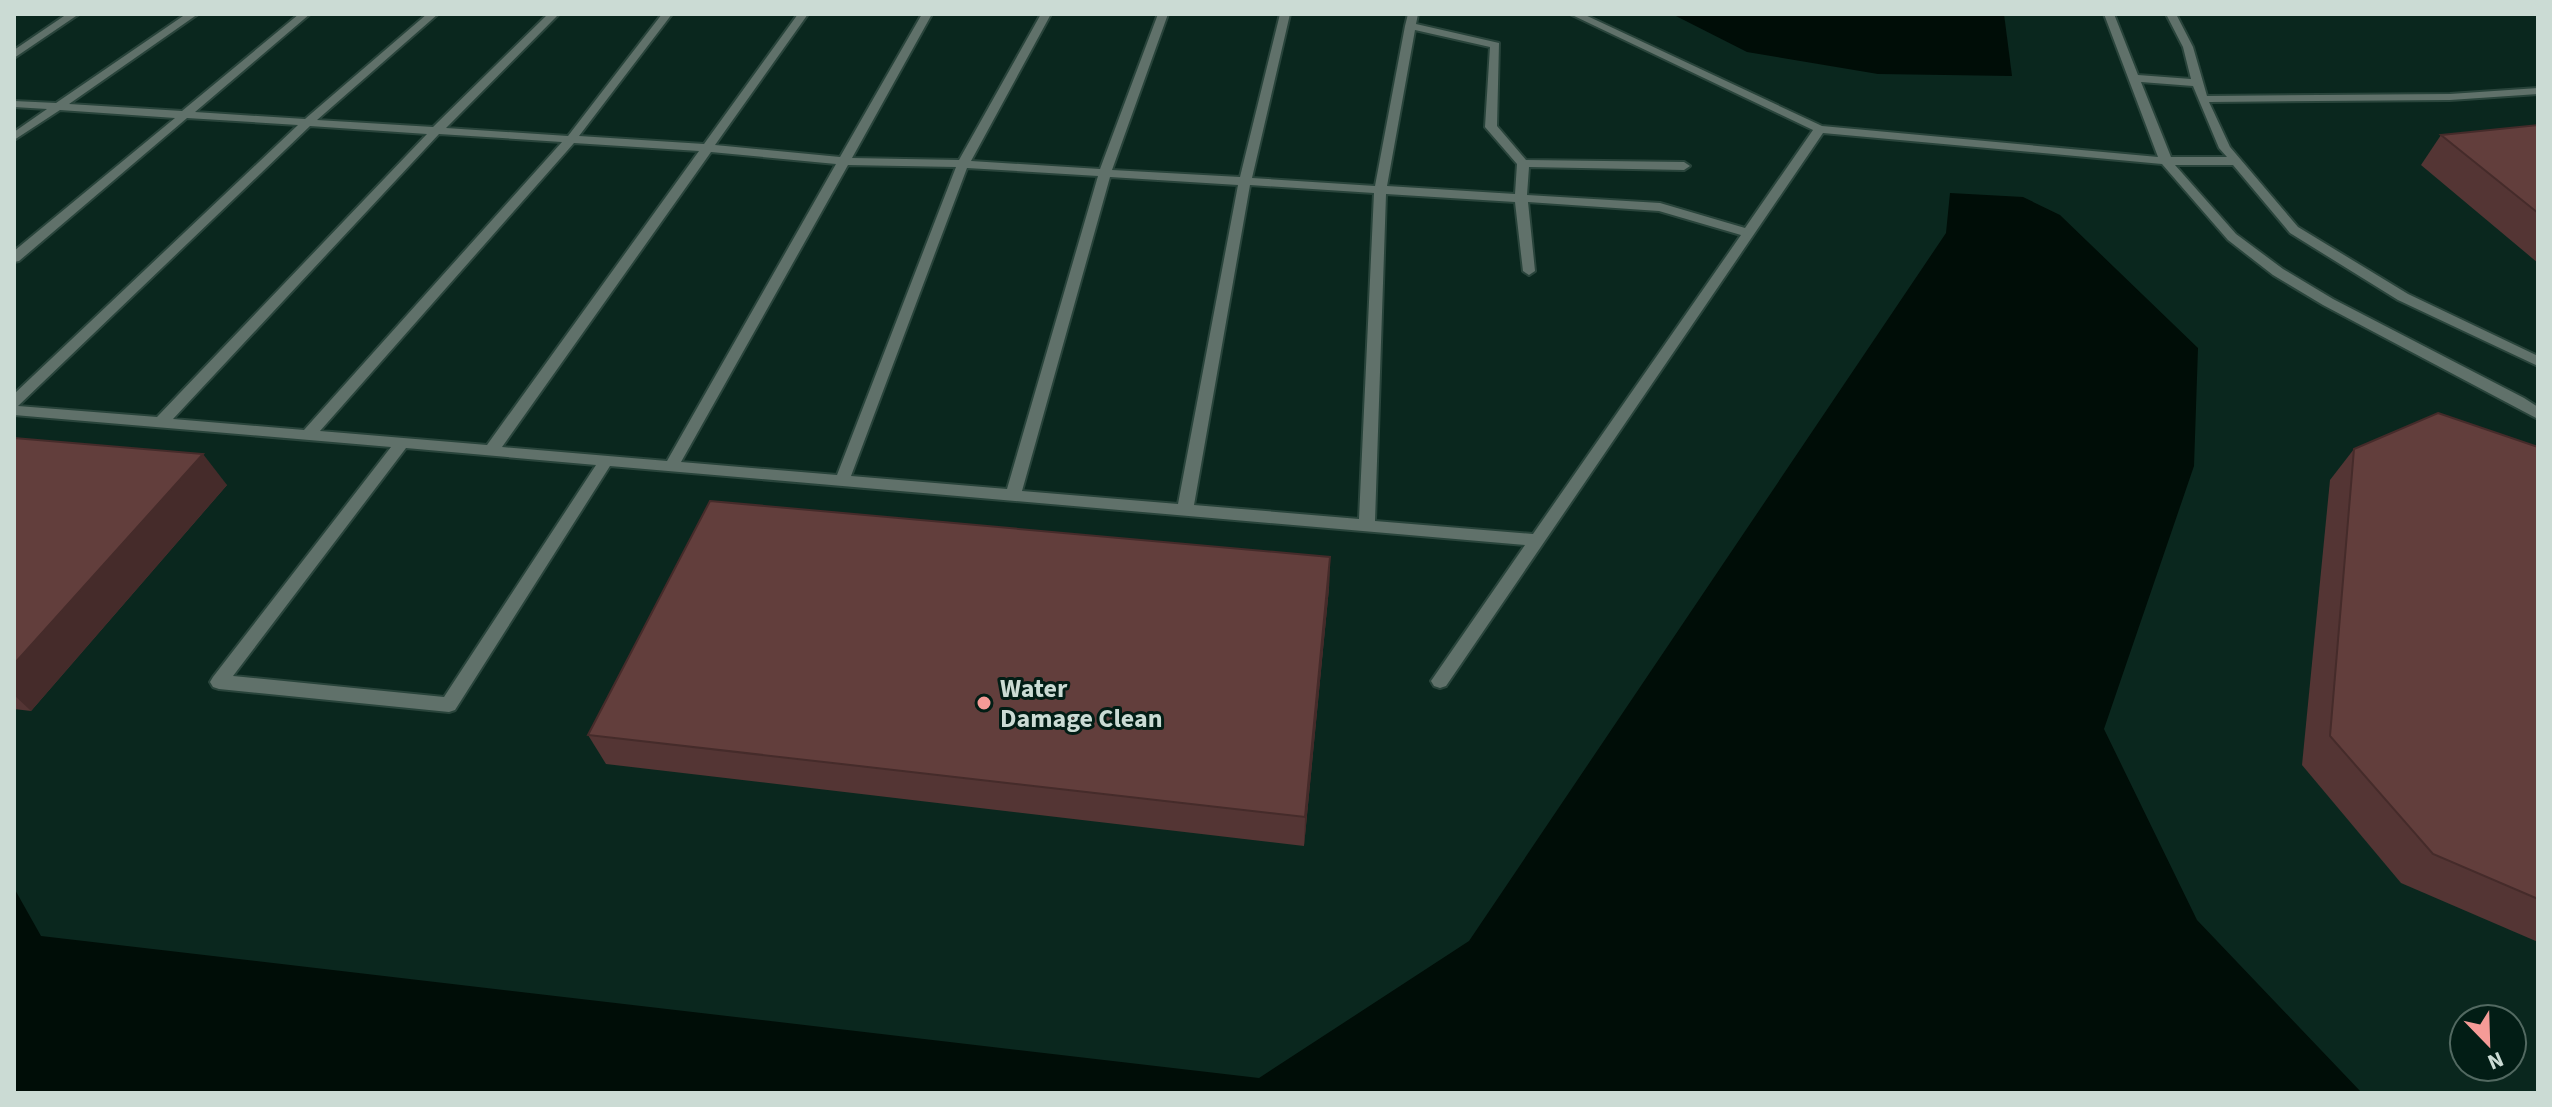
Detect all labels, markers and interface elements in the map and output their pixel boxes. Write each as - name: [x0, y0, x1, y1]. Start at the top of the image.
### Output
- place label: Water Damage Clean: [1000, 670, 1163, 737]
- marker: Water Damage Clean: [975, 694, 993, 712]
- north arrow: [2448, 1003, 2528, 1083]
- text: N: [2482, 1043, 2508, 1078]

